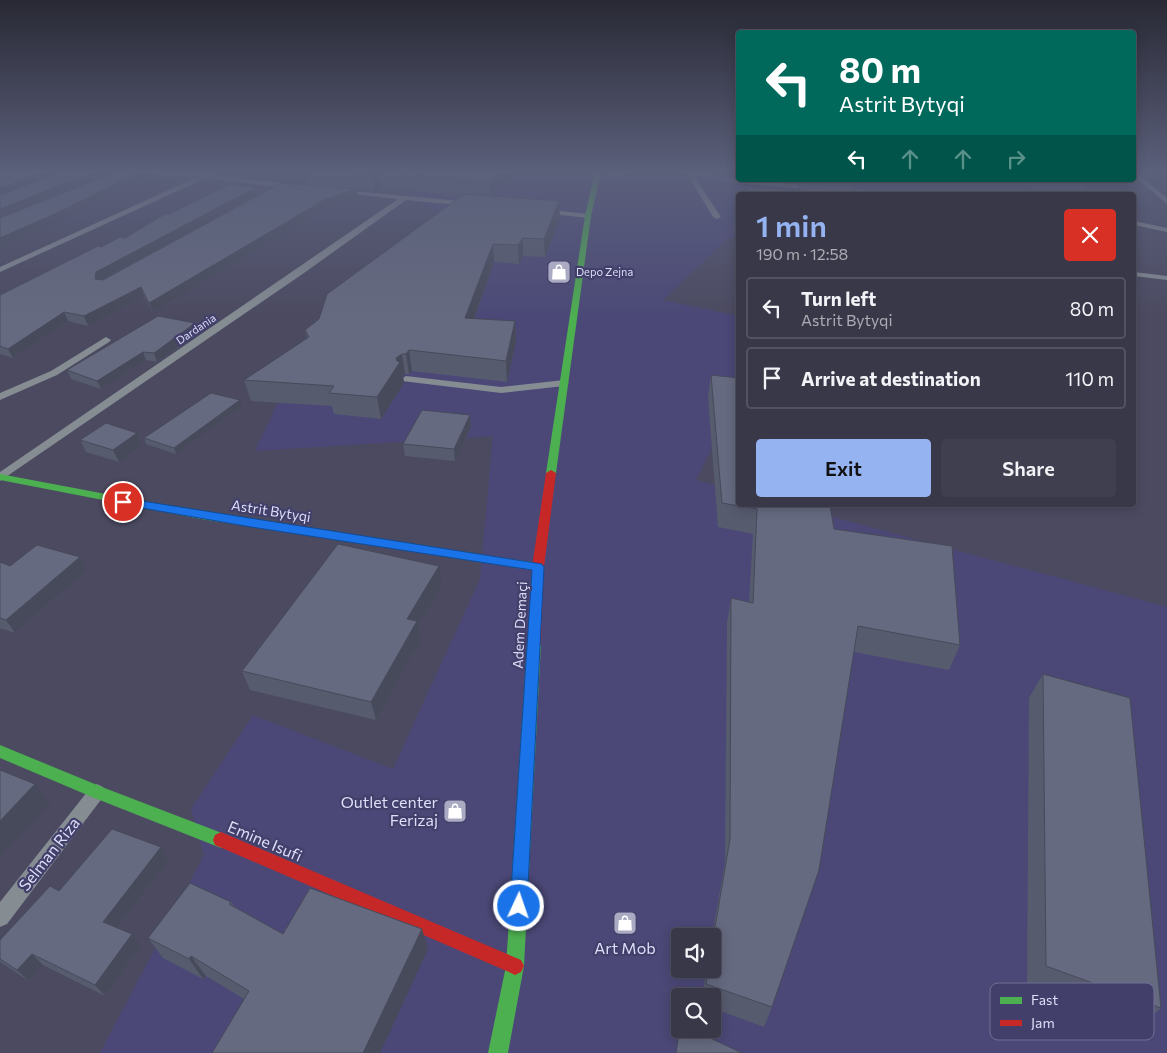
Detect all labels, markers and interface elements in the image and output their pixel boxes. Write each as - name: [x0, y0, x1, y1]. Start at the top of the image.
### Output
- text: 80 m: [839, 47, 921, 90]
- icon: left: [756, 50, 821, 115]
- text: Astrit Bytyqi: [839, 90, 965, 117]
- icon: left: [843, 145, 871, 173]
- icon: ahead: [896, 145, 924, 173]
- icon: ahead: [949, 145, 977, 173]
- icon: right: [1002, 145, 1030, 173]
- text: 1 min: [756, 206, 827, 243]
- button: close: [1064, 209, 1116, 261]
- text: 190 m · 12:58: [756, 244, 848, 263]
- shop icon: Depo Zejna: [546, 259, 572, 285]
- place label: Depo Zejna: [576, 265, 633, 278]
- text: Turn left: [801, 287, 876, 310]
- icon: left: [758, 294, 786, 322]
- text: 80 m: [1070, 297, 1114, 320]
- text: Astrit Bytyqi: [801, 310, 893, 329]
- street label: Dardania: [173, 311, 218, 347]
- icon: arrive: [758, 364, 786, 392]
- text: Arrive at destination: [801, 367, 981, 390]
- text: 110 m: [1065, 367, 1114, 390]
- button: Exit: [756, 439, 931, 497]
- button: Share: [941, 439, 1116, 497]
- pin: [102, 481, 144, 523]
- icon: arrive: [109, 488, 137, 516]
- street label: Astrit Bytyqi: [230, 496, 312, 525]
- street label: Adem Demaçi: [509, 581, 530, 669]
- place label: Outlet center Ferizaj: [341, 792, 439, 829]
- shop icon: Outlet center Ferizaj: [442, 798, 468, 824]
- street label: Selman Riza: [14, 813, 83, 894]
- street label: Emine Isufi: [225, 816, 305, 865]
- position arrow: [492, 879, 544, 931]
- shop icon: Art Mob: [612, 910, 638, 936]
- map controls: [671, 928, 721, 1038]
- button: sound: [671, 928, 721, 978]
- place label: Art Mob: [594, 938, 656, 957]
- legend: [990, 983, 1154, 1040]
- button: search: [671, 988, 721, 1038]
- text: Fast: [1031, 991, 1058, 1008]
- text: Jam: [1031, 1014, 1055, 1031]

